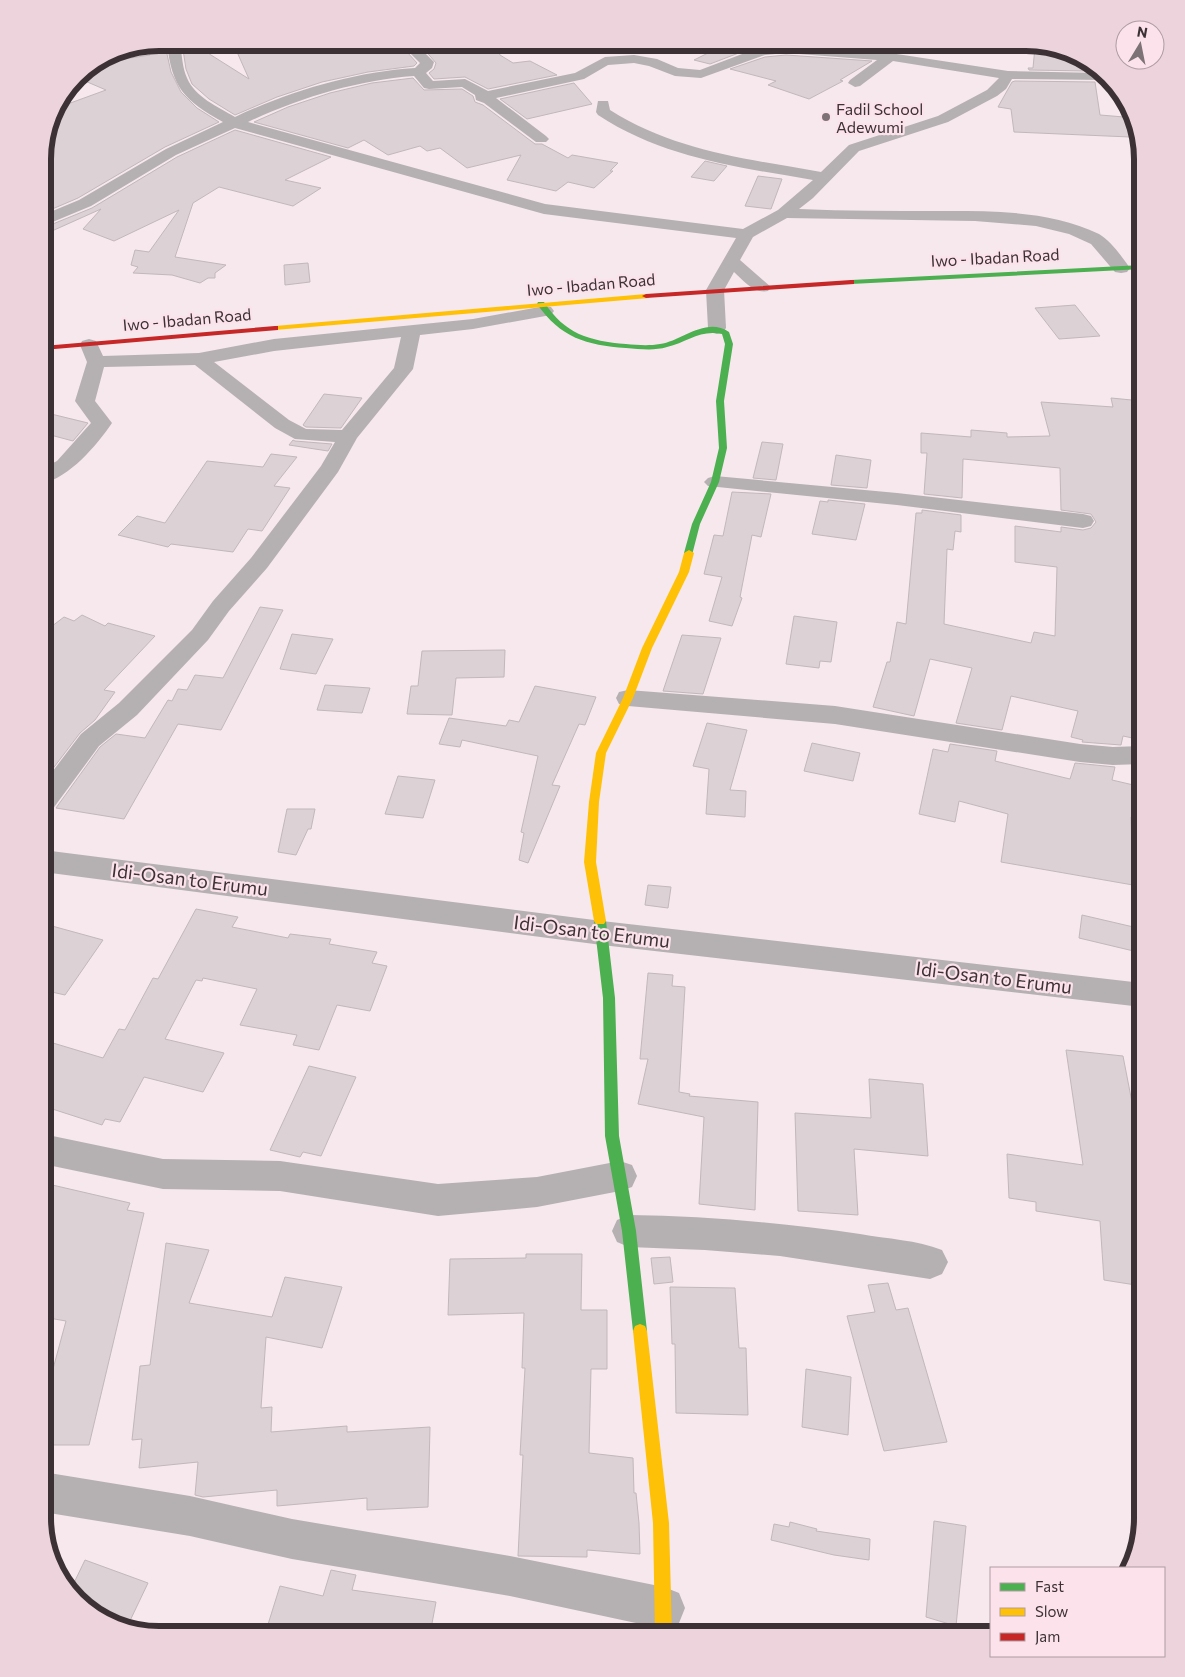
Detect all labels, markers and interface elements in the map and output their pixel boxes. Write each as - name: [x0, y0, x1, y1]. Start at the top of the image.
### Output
- north arrow: [1115, 20, 1165, 70]
- text: N: [1136, 22, 1149, 41]
- place label: Fadil School Adewumi: [836, 99, 923, 136]
- marker: Fadil School Adewumi: [820, 111, 832, 123]
- street label: Iwo - Ibadan Road: [930, 244, 1060, 270]
- street label: Iwo - Ibadan Road: [526, 269, 656, 299]
- street label: Iwo - Ibadan Road: [122, 304, 252, 334]
- street label: Idi-Osan to Erumu: [111, 858, 269, 900]
- street label: Idi-Osan to Erumu: [513, 910, 671, 952]
- street label: Idi-Osan to Erumu: [915, 956, 1073, 998]
- legend: [990, 1567, 1165, 1657]
- text: Fast: [1035, 1577, 1064, 1595]
- text: Slow: [1035, 1602, 1068, 1620]
- text: Jam: [1035, 1627, 1060, 1645]

